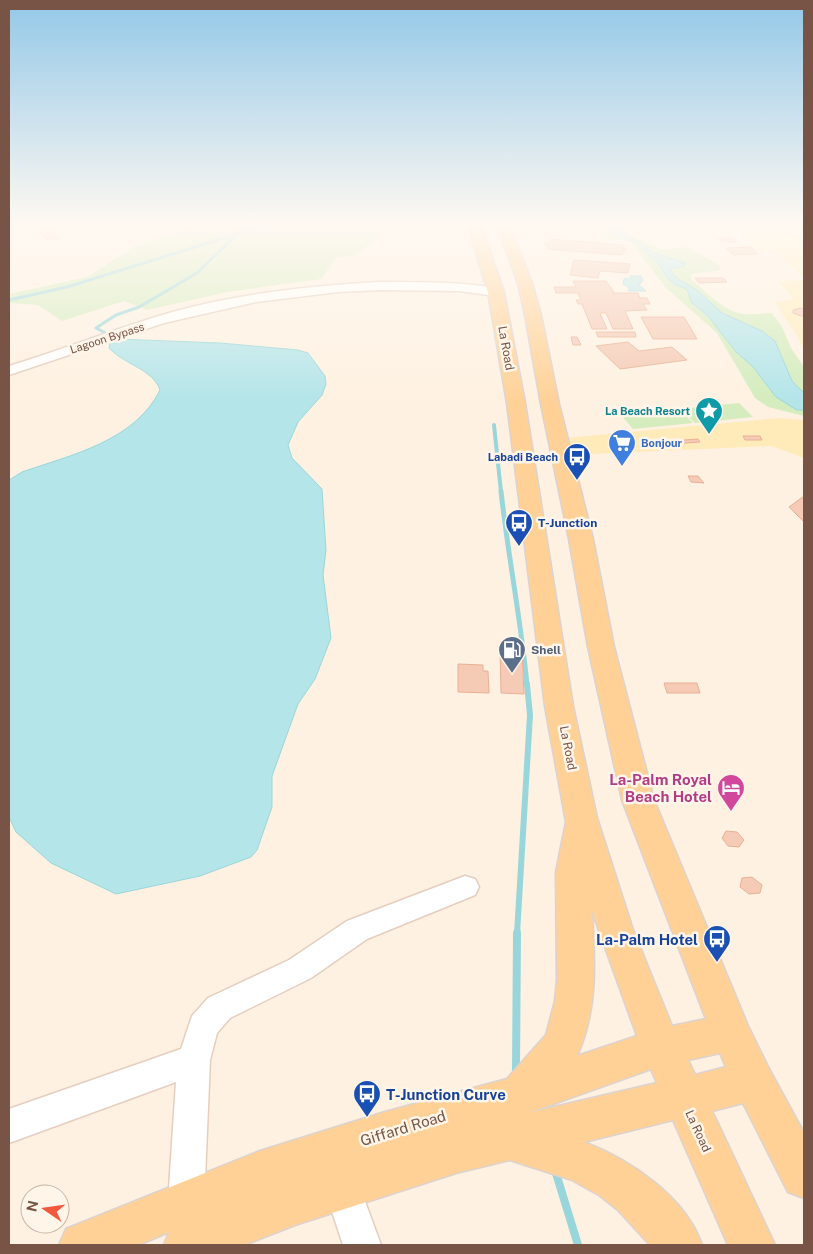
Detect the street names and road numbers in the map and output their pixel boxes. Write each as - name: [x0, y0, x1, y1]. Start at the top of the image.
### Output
- street label: Lagoon Bypass: [68, 320, 146, 356]
- street label: La Road: [495, 325, 517, 371]
- street label: La Road: [557, 725, 579, 771]
- street label: Giffard Road: [358, 1107, 448, 1149]
- street label: La Road: [682, 1108, 714, 1154]

